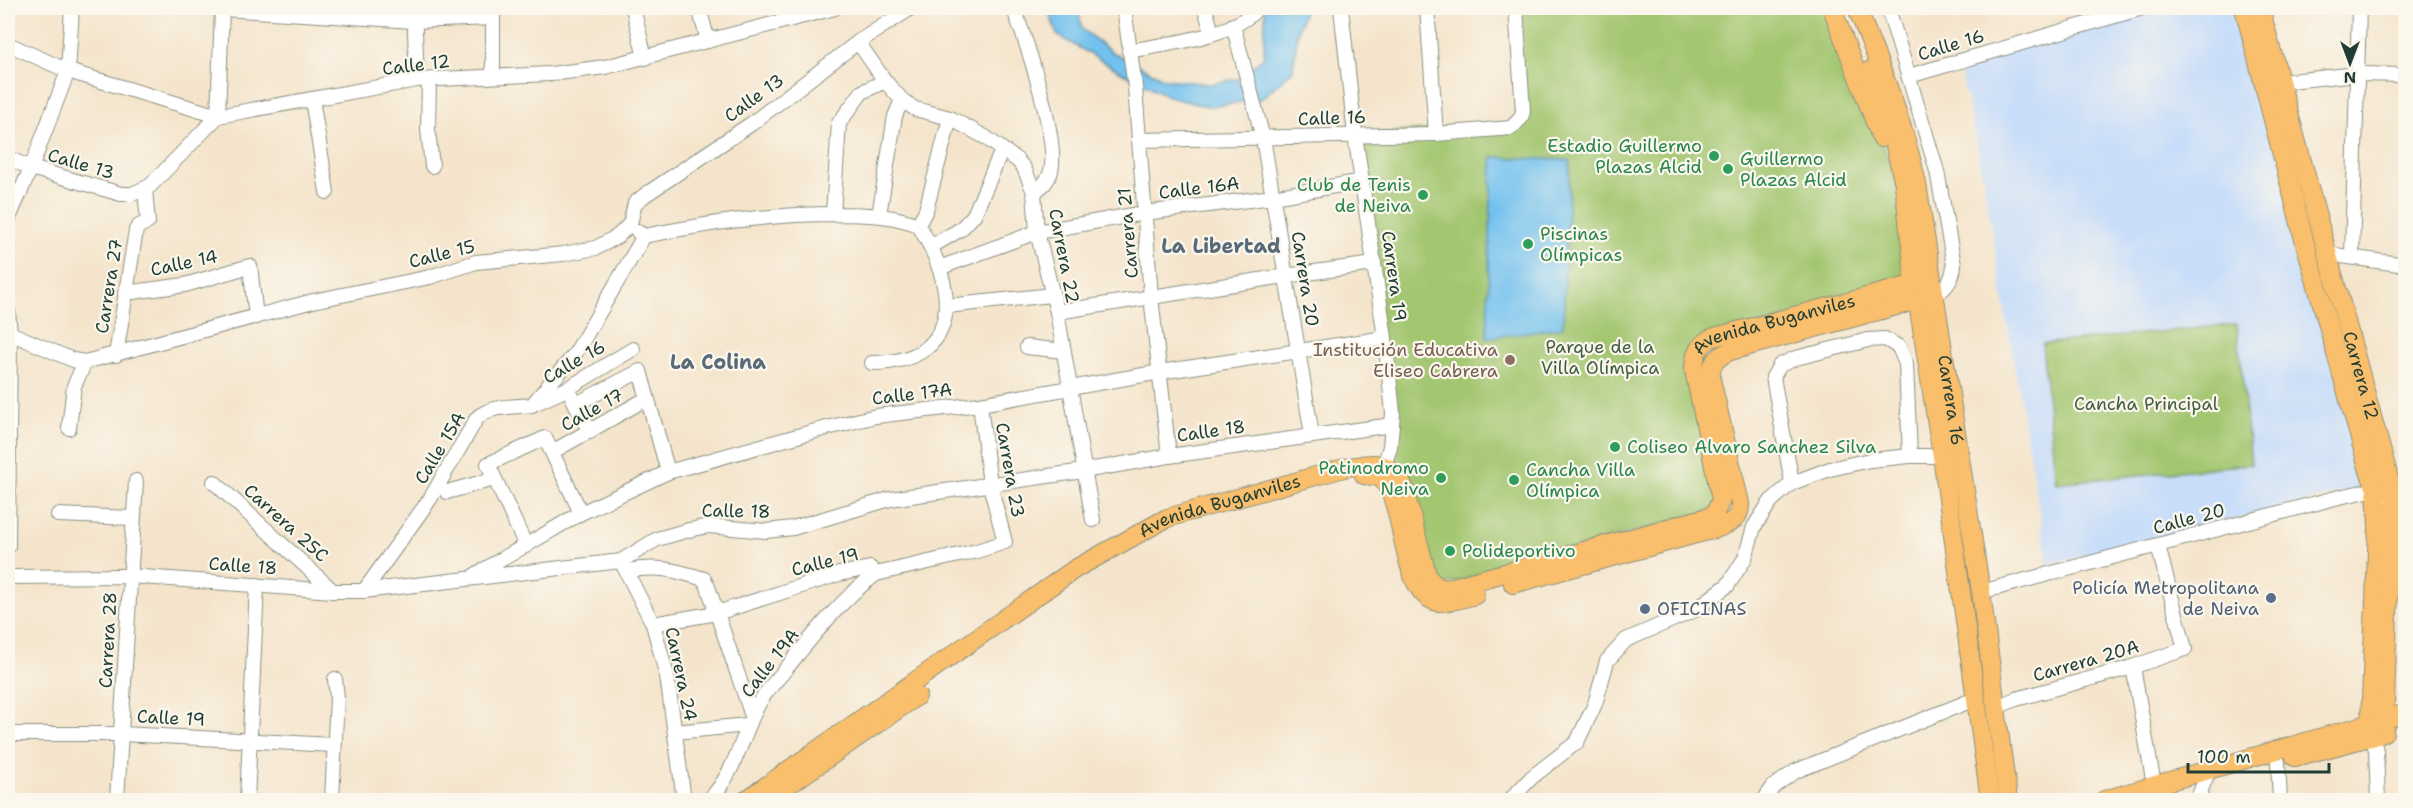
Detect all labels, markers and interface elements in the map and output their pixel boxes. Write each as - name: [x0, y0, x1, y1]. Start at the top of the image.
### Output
- street label: Calle 16: [1915, 24, 1987, 66]
- north arrow: [2320, 33, 2380, 93]
- street label: Calle 12: [381, 49, 451, 81]
- text: N: [2344, 67, 2356, 88]
- street label: Calle 13: [719, 68, 789, 128]
- street label: Calle 16: [1297, 105, 1367, 131]
- place label: Estadio Guillermo Plazas Alcid: [1547, 134, 1702, 179]
- street label: Calle 13: [45, 143, 117, 185]
- place label: Guillermo Plazas Alcid: [1740, 147, 1847, 192]
- marker: Estadio Guillermo Plazas Alcid: [1707, 149, 1721, 163]
- marker: Guillermo Plazas Alcid: [1721, 162, 1735, 176]
- street label: Calle 16A: [1157, 171, 1241, 205]
- place label: Club de Tenis de Neiva: [1297, 173, 1411, 218]
- street label: Carrera 21: [1112, 187, 1144, 279]
- marker: Club de Tenis de Neiva: [1416, 188, 1430, 202]
- street label: Carrera 22: [1043, 207, 1085, 305]
- place label: Piscinas Olímpicas: [1540, 222, 1622, 267]
- street label: Carrera 19: [1376, 229, 1412, 323]
- street label: Carrera 20: [1286, 230, 1324, 328]
- district label: La Libertad: [1161, 233, 1281, 259]
- street label: Calle 15: [407, 234, 477, 274]
- street label: Carrera 27: [90, 237, 128, 335]
- marker: Piscinas Olímpicas: [1521, 237, 1535, 251]
- street label: Calle 14: [148, 244, 220, 282]
- street label: Avenida Buganviles: [1687, 288, 1858, 360]
- street label: Carrera 12: [2337, 328, 2384, 422]
- street label: Calle 16: [538, 335, 610, 389]
- park label: Parque de la Villa Olímpica: [1541, 335, 1659, 380]
- place label: Institución Educativa Eliseo Cabrera: [1313, 338, 1498, 383]
- district label: La Colina: [670, 349, 766, 375]
- marker: Institución Educativa Eliseo Cabrera: [1503, 353, 1517, 367]
- street label: Carrera 16: [1932, 353, 1970, 447]
- street label: Calle 17A: [871, 377, 953, 411]
- street label: Calle 17: [556, 383, 628, 437]
- park label: Cancha Principal: [2074, 392, 2219, 416]
- street label: Calle 15A: [409, 407, 471, 489]
- street label: Calle 18: [1175, 414, 1247, 448]
- street label: Carrera 23: [990, 421, 1030, 519]
- place label: Coliseo Alvaro Sanchez Silva: [1627, 435, 1876, 459]
- marker: Coliseo Alvaro Sanchez Silva: [1608, 440, 1622, 454]
- place label: Patinodromo Neiva: [1318, 456, 1429, 501]
- place label: Cancha Villa Olímpica: [1526, 458, 1635, 503]
- street label: Avenida Buganviles: [1134, 469, 1304, 543]
- marker: Patinodromo Neiva: [1434, 471, 1448, 485]
- marker: Cancha Villa Olímpica: [1507, 473, 1521, 487]
- street label: Carrera 25C: [239, 479, 333, 567]
- street label: Calle 18: [701, 498, 771, 524]
- street label: Calle 20: [2150, 498, 2228, 540]
- place label: Polideportivo: [1462, 539, 1576, 563]
- street label: Calle 19: [789, 542, 861, 582]
- marker: Polideportivo: [1443, 544, 1457, 558]
- street label: Calle 18: [208, 552, 278, 580]
- place label: Policía Metropolitana de Neiva: [2072, 576, 2259, 621]
- street label: Carrera 28: [93, 591, 123, 689]
- marker: Policía Metropolitana de Neiva: [2264, 591, 2278, 605]
- place label: OFICINAS: [1657, 597, 1746, 621]
- marker: OFICINAS: [1638, 602, 1652, 616]
- street label: Calle 19A: [735, 624, 805, 702]
- street label: Carrera 24: [659, 625, 703, 723]
- street label: Carrera 20A: [2030, 634, 2142, 688]
- street label: Calle 19: [136, 704, 206, 732]
- scale bar: [2188, 736, 2329, 774]
- text: 100 m: [2197, 745, 2251, 769]

